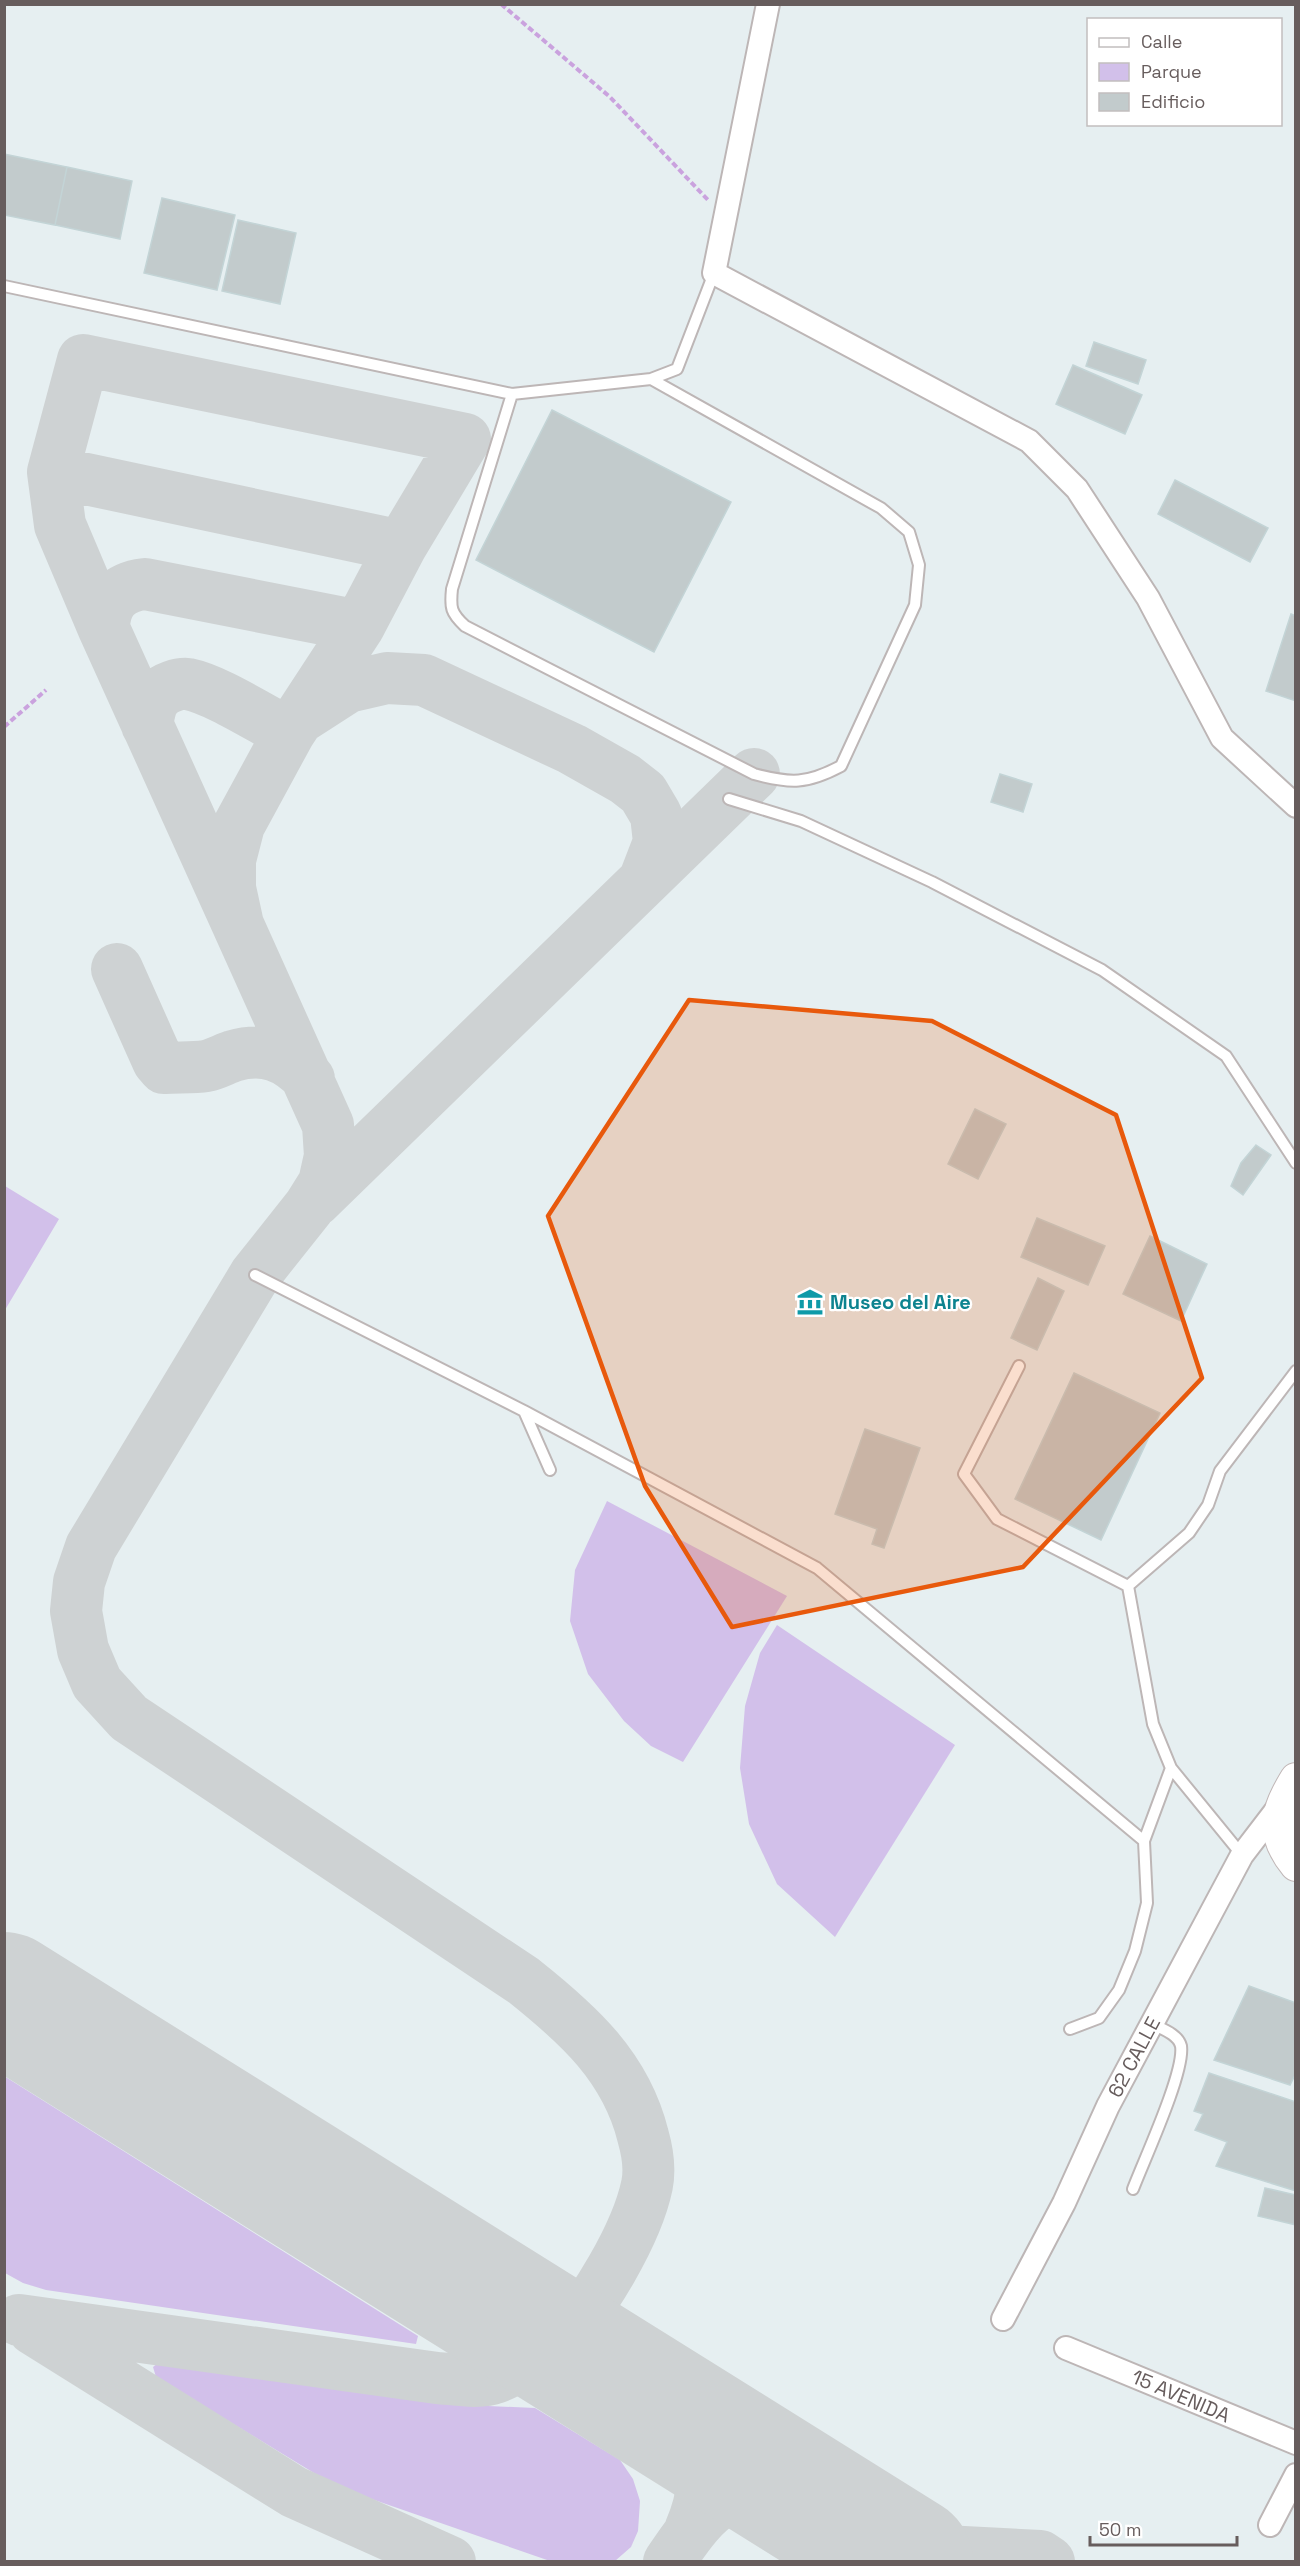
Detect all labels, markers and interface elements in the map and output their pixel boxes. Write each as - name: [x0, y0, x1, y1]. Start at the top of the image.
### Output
- legend: [1087, 18, 1282, 126]
- text: Calle: [1141, 30, 1182, 53]
- text: Parque: [1141, 60, 1202, 83]
- text: Edificio: [1141, 90, 1205, 113]
- museum icon: Museo del Aire: [795, 1287, 825, 1317]
- place label: Museo del Aire: [830, 1289, 971, 1315]
- street label: 62 CALLE: [1102, 2012, 1166, 2102]
- street label: 15 AVENIDA: [1128, 2364, 1234, 2428]
- scale bar: [1090, 2509, 1237, 2547]
- text: 50 m: [1099, 2518, 1141, 2541]

